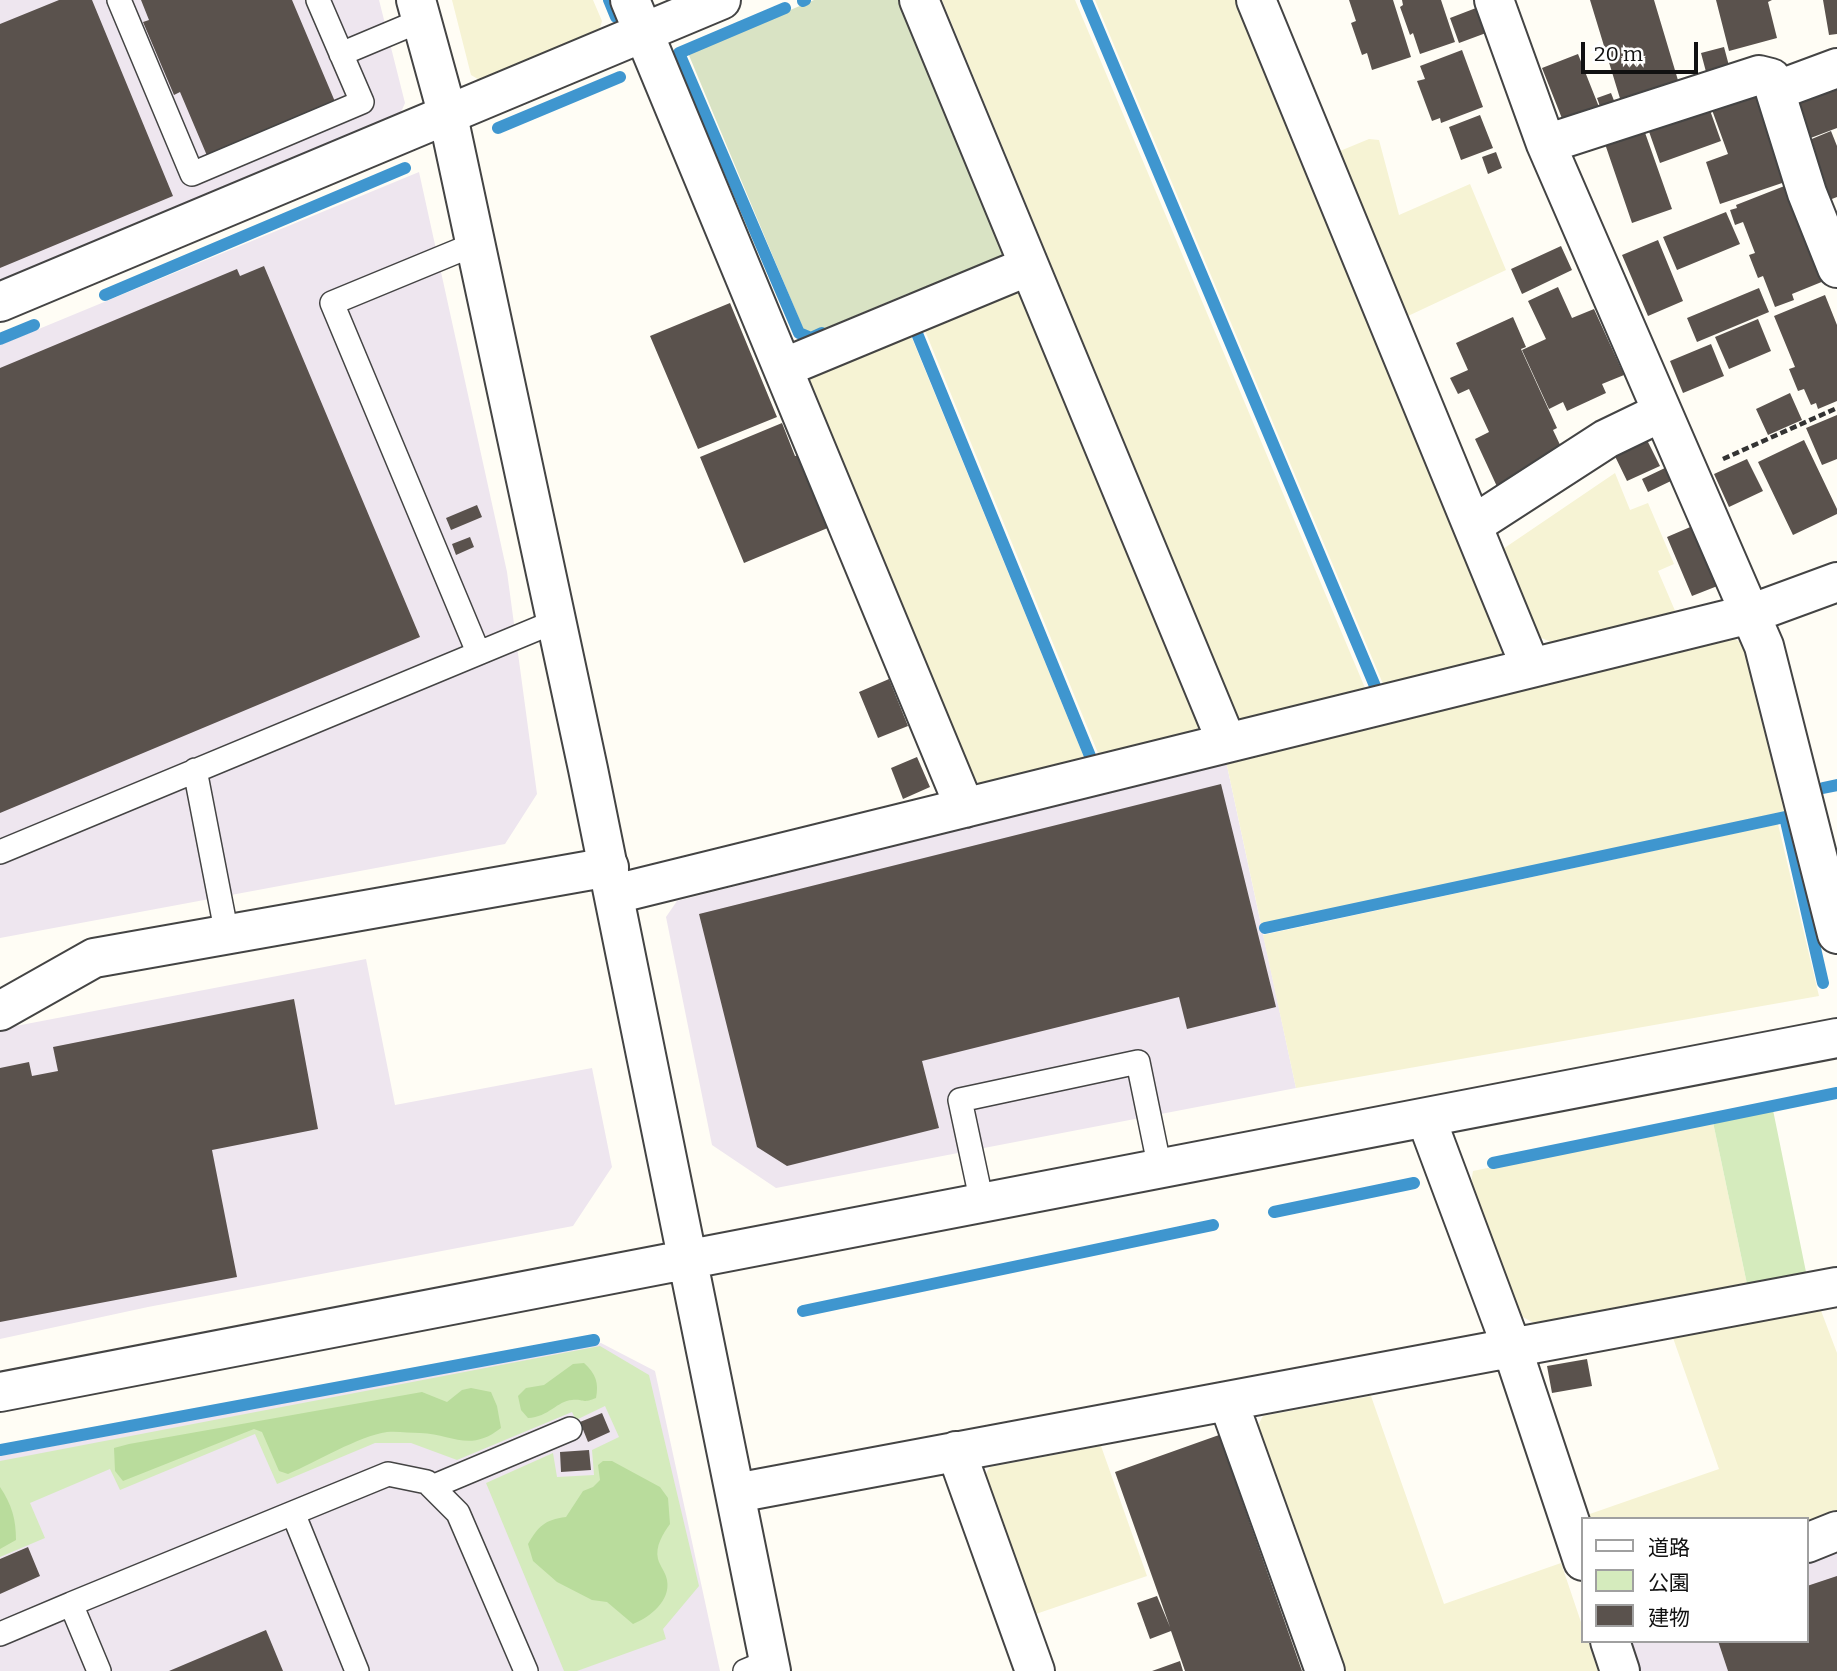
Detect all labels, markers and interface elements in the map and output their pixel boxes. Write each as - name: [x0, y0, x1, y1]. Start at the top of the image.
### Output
- scale bar: [1585, 28, 1702, 72]
- text: 20 m: [1594, 41, 1643, 67]
- legend: [1582, 1517, 1809, 1643]
- text: 道路: [1648, 1535, 1690, 1561]
- text: 公園: [1648, 1570, 1690, 1596]
- text: 建物: [1648, 1605, 1690, 1631]

